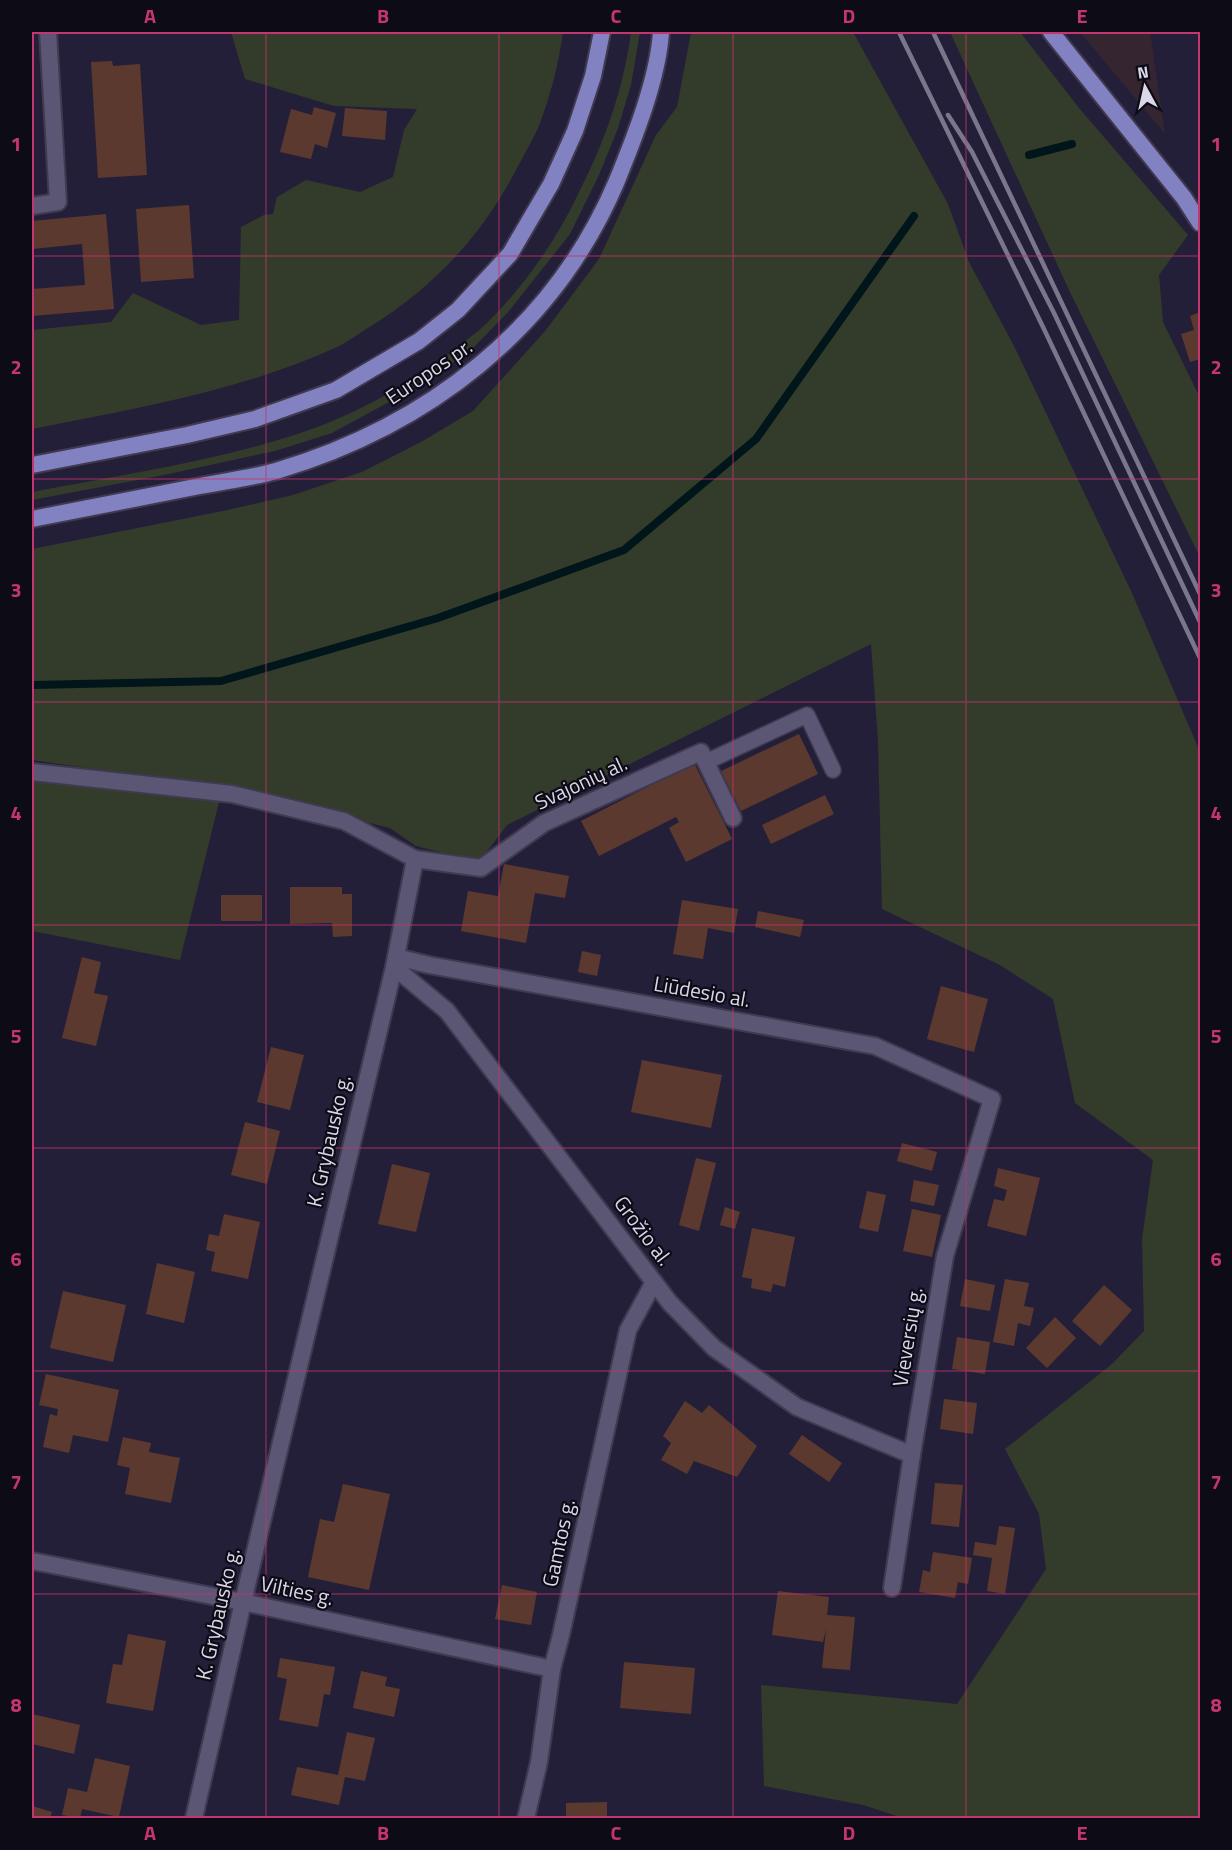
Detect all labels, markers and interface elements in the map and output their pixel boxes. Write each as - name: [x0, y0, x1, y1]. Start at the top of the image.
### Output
- text: A: [144, 0, 156, 31]
- text: B: [377, 0, 389, 31]
- text: C: [611, 0, 622, 31]
- text: D: [843, 0, 855, 31]
- text: E: [1076, 0, 1088, 31]
- north arrow: [1115, 57, 1175, 117]
- text: N: [1136, 59, 1150, 85]
- text: 1: [10, 128, 22, 159]
- text: 1: [1210, 128, 1222, 159]
- street label: Europos pr.: [378, 330, 478, 412]
- text: 2: [10, 351, 22, 382]
- text: 2: [1210, 351, 1222, 382]
- text: 3: [10, 574, 22, 605]
- text: 3: [1210, 574, 1222, 605]
- street label: Svajonių al.: [529, 747, 632, 817]
- text: 4: [10, 797, 22, 828]
- text: 4: [1210, 797, 1222, 828]
- street label: Liūdesio al.: [651, 967, 753, 1015]
- text: 5: [10, 1020, 22, 1051]
- text: 5: [1210, 1020, 1222, 1051]
- street label: K. Grybausko g.: [297, 1072, 359, 1210]
- street label: Grožio al.: [607, 1189, 681, 1272]
- text: 6: [10, 1243, 22, 1274]
- text: 6: [1210, 1243, 1222, 1274]
- street label: Vieversių g.: [883, 1285, 931, 1389]
- text: 7: [10, 1466, 22, 1497]
- text: 7: [1210, 1466, 1222, 1497]
- street label: Gamtos g.: [533, 1496, 583, 1590]
- street label: K. Grybausko g.: [186, 1545, 248, 1683]
- street label: Vilties g.: [258, 1567, 337, 1613]
- text: 8: [10, 1689, 22, 1720]
- text: 8: [1210, 1689, 1222, 1720]
- text: A: [144, 1817, 156, 1848]
- text: B: [377, 1817, 389, 1848]
- text: C: [611, 1817, 622, 1848]
- text: D: [843, 1817, 855, 1848]
- text: E: [1076, 1817, 1088, 1848]

